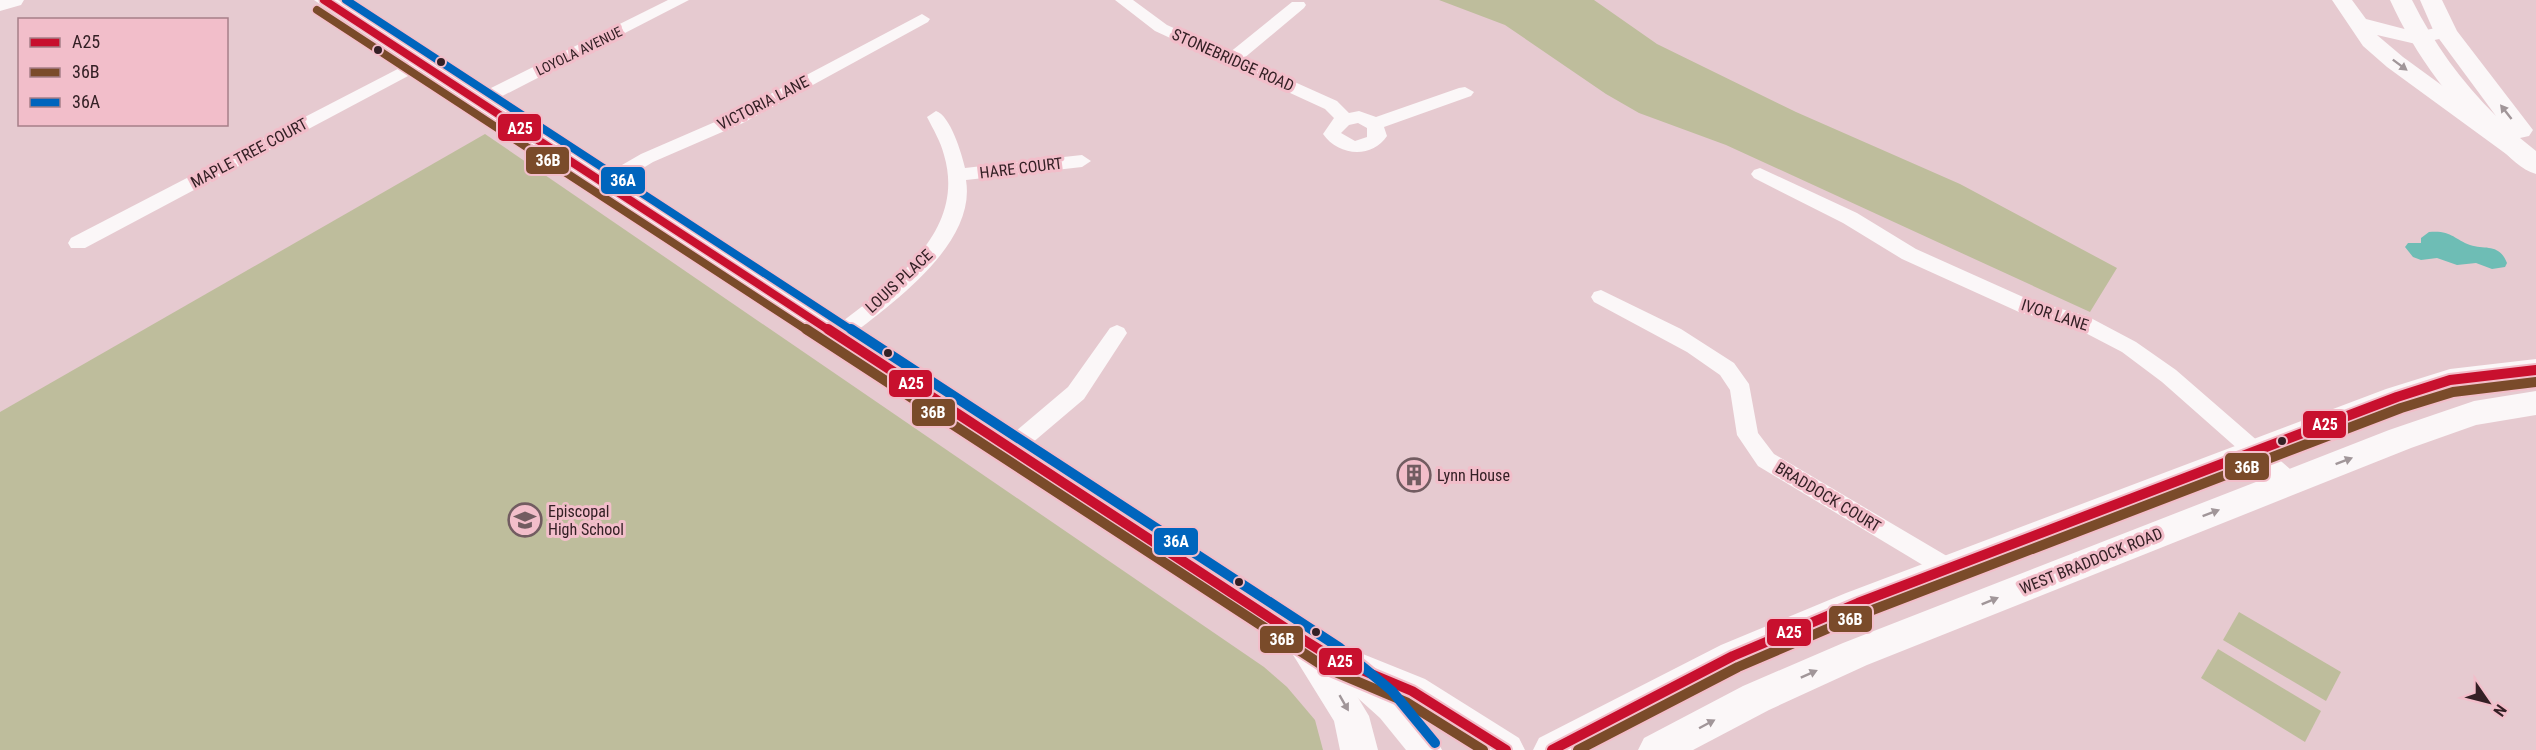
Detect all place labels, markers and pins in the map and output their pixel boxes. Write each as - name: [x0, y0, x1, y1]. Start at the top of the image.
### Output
- unlabelled marker: [372, 44, 384, 56]
- unlabelled marker: [435, 56, 447, 68]
- unlabelled marker: [882, 347, 894, 359]
- unlabelled marker: [2276, 435, 2288, 447]
- building icon: Lynn House: [1396, 457, 1432, 493]
- place label: Lynn House: [1437, 466, 1510, 485]
- school or university icon: Episcopal High School: [507, 502, 543, 538]
- place label: Episcopal High School: [548, 502, 624, 539]
- unlabelled marker: [1233, 576, 1245, 588]
- unlabelled marker: [1310, 626, 1322, 638]

